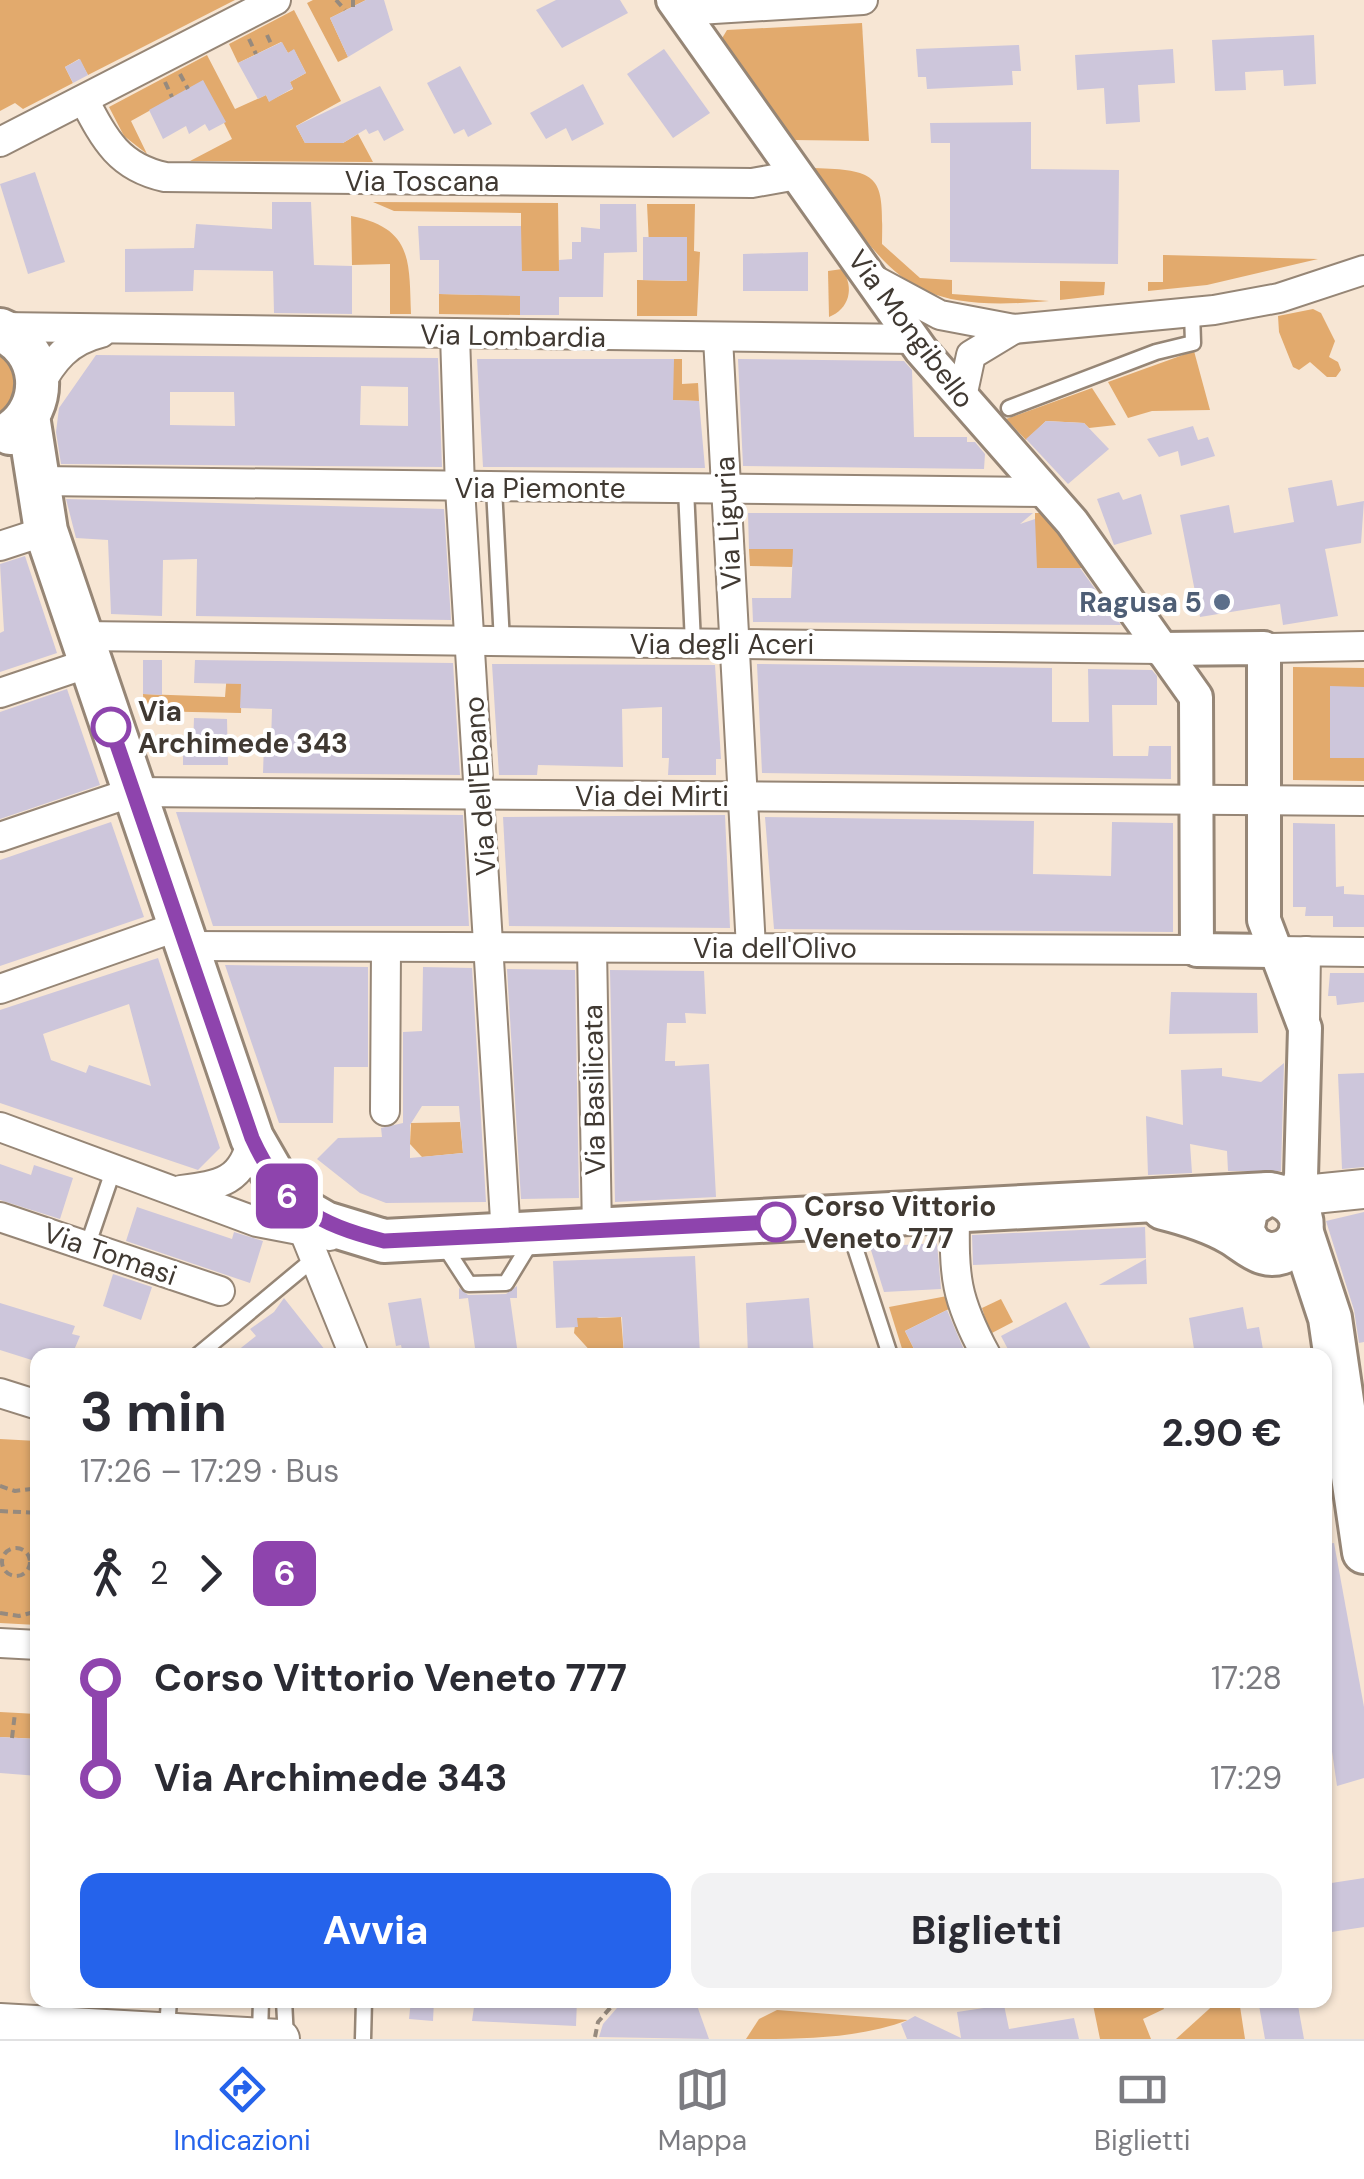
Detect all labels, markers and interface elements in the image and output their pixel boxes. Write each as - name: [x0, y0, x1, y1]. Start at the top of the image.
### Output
- street label: Via Toscana: [345, 163, 499, 200]
- street label: Via Mongibello: [839, 242, 983, 416]
- street label: Via Lombardia: [420, 316, 606, 356]
- street label: Via Liguria: [706, 455, 750, 591]
- street label: Via Piemonte: [454, 470, 626, 507]
- place label: Ragusa 5: [1079, 584, 1202, 621]
- marker: Ragusa 5: [1211, 591, 1233, 613]
- street label: Via degli Aceri: [630, 626, 814, 663]
- place label: Via Archimede 343: [138, 693, 348, 762]
- street label: Via dell'Ebano: [455, 695, 505, 877]
- marker: Via Archimede 343: [92, 708, 130, 746]
- street label: Via dei Mirti: [575, 778, 729, 815]
- street label: Via dell'Olivo: [693, 930, 857, 967]
- street label: Via Basilicata: [574, 1004, 614, 1176]
- line badge: 6: [254, 1164, 320, 1228]
- text: 6: [276, 1173, 298, 1219]
- place label: Corso Vittorio Veneto 777: [804, 1188, 996, 1257]
- marker: Corso Vittorio Veneto 777: [757, 1203, 795, 1241]
- street label: Via Tomasi: [38, 1214, 182, 1294]
- text: 3 min: [80, 1376, 227, 1448]
- text: 2.90 €: [1162, 1408, 1282, 1458]
- text: 17:26 – 17:29 · Bus: [80, 1450, 339, 1492]
- icon: walk: [80, 1546, 135, 1601]
- icon: forward: [183, 1546, 238, 1601]
- text: 6: [273, 1550, 296, 1596]
- text: 2: [150, 1552, 168, 1594]
- text: Corso Vittorio Veneto 777: [154, 1653, 627, 1703]
- text: 17:28: [1211, 1657, 1282, 1699]
- text: Via Archimede 343: [154, 1753, 507, 1803]
- text: 17:29: [1210, 1757, 1282, 1799]
- button: Avvia: [80, 1873, 671, 1988]
- button: Biglietti: [691, 1873, 1282, 1988]
- tab: Indicazioni: [174, 2062, 311, 2159]
- tab: Mappa: [658, 2062, 747, 2159]
- tab: Biglietti: [1094, 2062, 1190, 2159]

